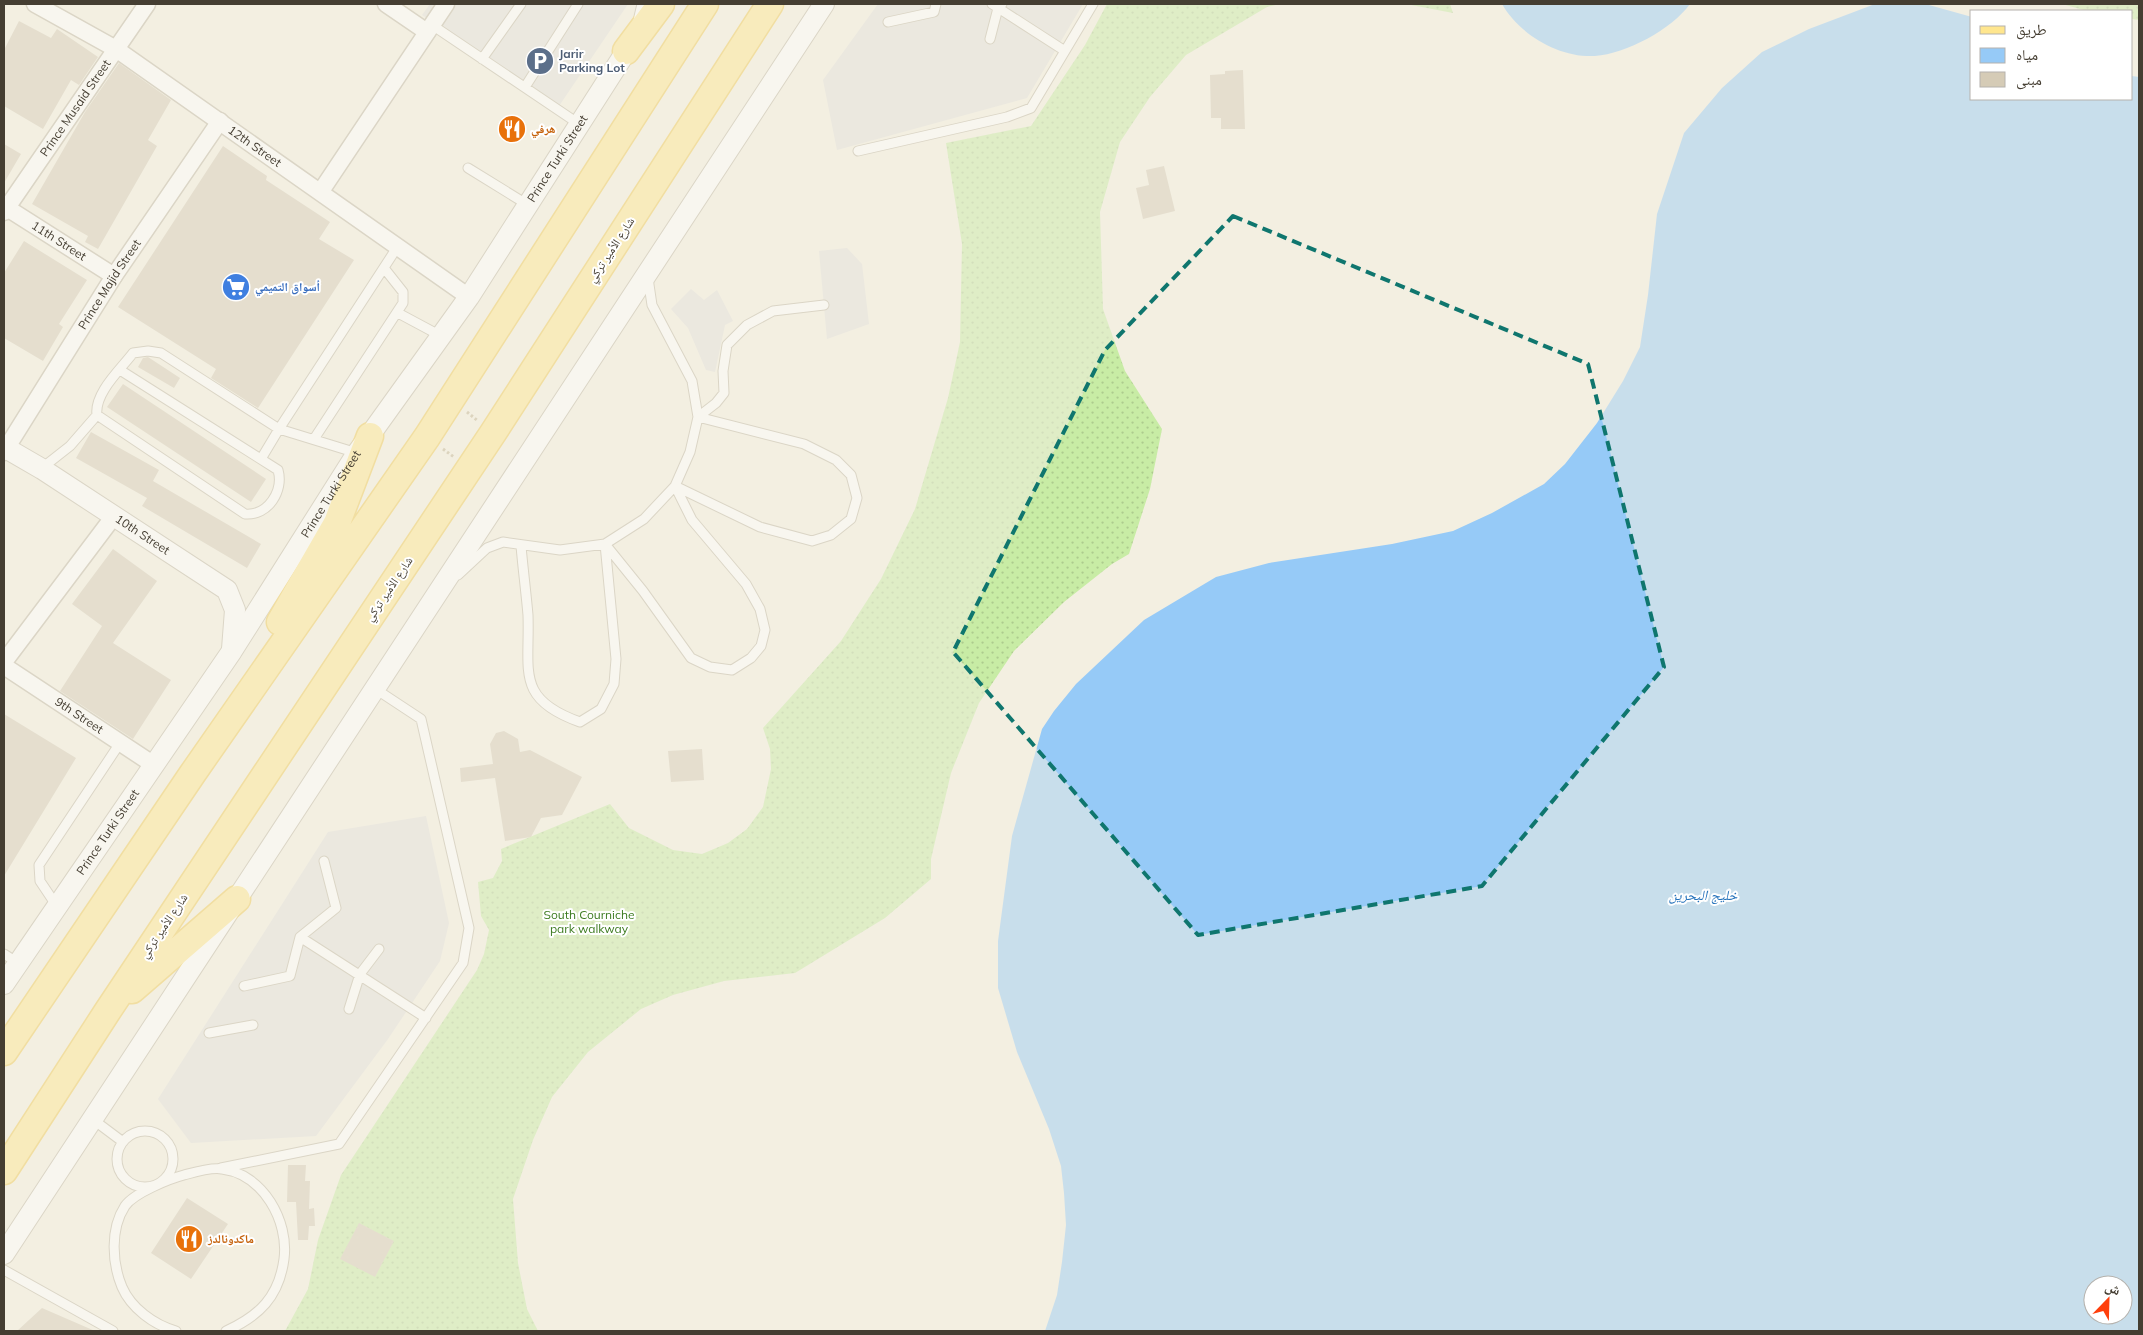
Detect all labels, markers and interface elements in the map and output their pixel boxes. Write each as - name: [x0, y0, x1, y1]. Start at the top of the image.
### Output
- legend: [1970, 10, 2133, 100]
- text: طريق: [2016, 20, 2047, 40]
- text: مياه: [2016, 45, 2038, 64]
- parking icon: Jarir Parking Lot: [525, 46, 555, 76]
- place label: Jarir Parking Lot: [559, 46, 625, 75]
- street label: Prince Musaid Street: [36, 57, 114, 159]
- text: مبنى: [2016, 70, 2042, 90]
- street label: Prince Turki Street: [524, 112, 590, 205]
- restaurant icon: هرفي: [497, 114, 527, 144]
- place label: هرفي: [531, 121, 555, 139]
- street label: 12th Street: [225, 122, 285, 170]
- street label: شارع الأمير تركي: [584, 214, 640, 287]
- street label: 11th Street: [29, 218, 89, 263]
- street label: Prince Majid Street: [75, 236, 144, 332]
- supermarket icon: أسواق التميمي: [221, 272, 251, 302]
- place label: أسواق التميمي: [255, 279, 320, 297]
- street label: Prince Turki Street: [297, 447, 364, 540]
- street label: 10th Street: [113, 511, 173, 558]
- street label: شارع الأمير تركي: [361, 553, 418, 626]
- street label: 9th Street: [52, 694, 106, 737]
- street label: Prince Turki Street: [73, 786, 142, 878]
- water label: خليج البحرين: [1669, 886, 1738, 904]
- street label: شارع الأمير تركي: [136, 890, 193, 963]
- park label: South Courniche park walkway: [544, 907, 634, 936]
- restaurant icon: ماكدونالدز: [174, 1224, 204, 1254]
- place label: ماكدونالدز: [207, 1231, 254, 1246]
- north arrow: [2083, 1275, 2133, 1325]
- text: ش: [2103, 1277, 2124, 1299]

